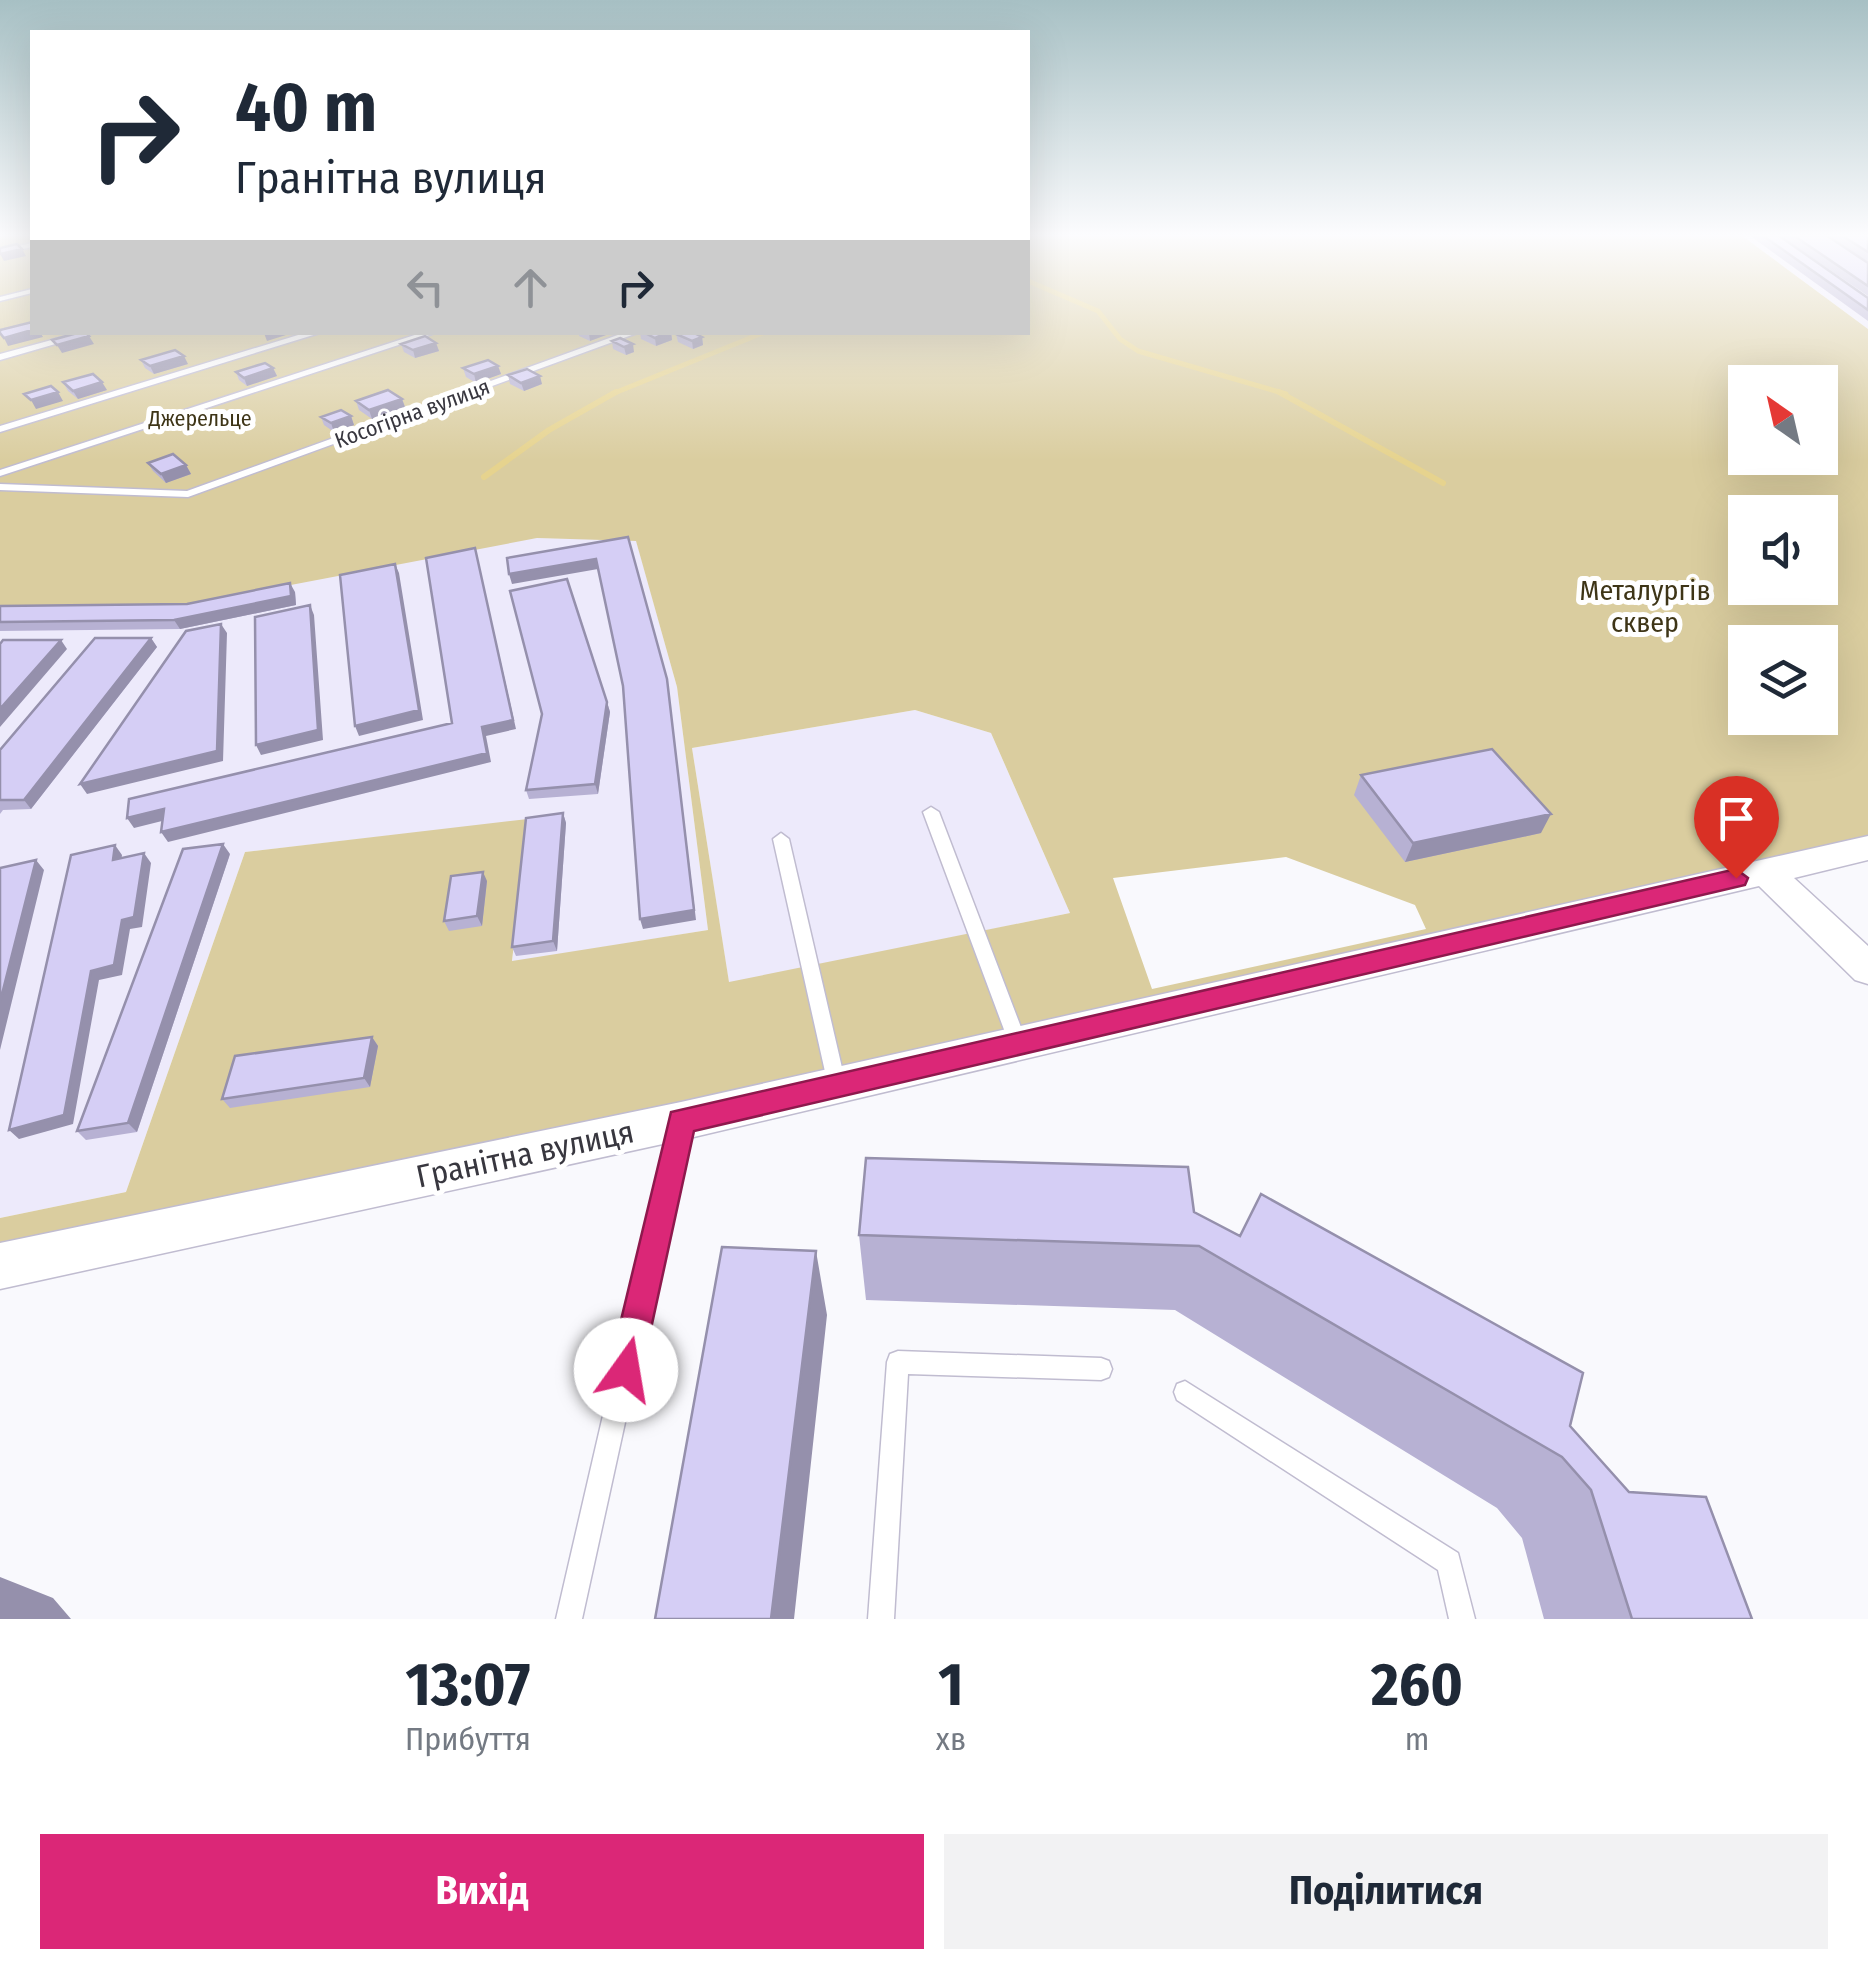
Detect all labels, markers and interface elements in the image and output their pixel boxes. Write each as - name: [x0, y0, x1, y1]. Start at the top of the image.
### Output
- text: 40 m: [235, 66, 377, 150]
- icon: right: [70, 70, 200, 200]
- text: Гранітна вулиця: [235, 151, 547, 205]
- icon: left: [398, 260, 453, 315]
- icon: ahead: [503, 260, 558, 315]
- icon: right: [608, 260, 663, 315]
- north arrow: [1728, 365, 1838, 475]
- map controls: [1728, 365, 1838, 735]
- street label: Косогірна вулиця: [331, 373, 493, 454]
- park label: Джерельце: [147, 405, 252, 432]
- button: sound: [1728, 495, 1838, 605]
- park label: Металургів сквер: [1580, 574, 1710, 639]
- button: layers: [1728, 625, 1838, 735]
- pin: [1694, 776, 1779, 879]
- icon: arrive: [1709, 791, 1764, 846]
- street label: Гранітна вулиця: [413, 1112, 637, 1196]
- position arrow: [574, 1318, 678, 1422]
- text: 13:07: [406, 1649, 530, 1721]
- text: 1: [938, 1649, 964, 1721]
- text: 260: [1371, 1649, 1463, 1721]
- text: Прибуття: [405, 1720, 531, 1758]
- text: хв: [936, 1720, 966, 1758]
- text: m: [1405, 1720, 1429, 1758]
- button: Вихід: [40, 1834, 924, 1949]
- button: Поділитися: [944, 1834, 1828, 1949]

